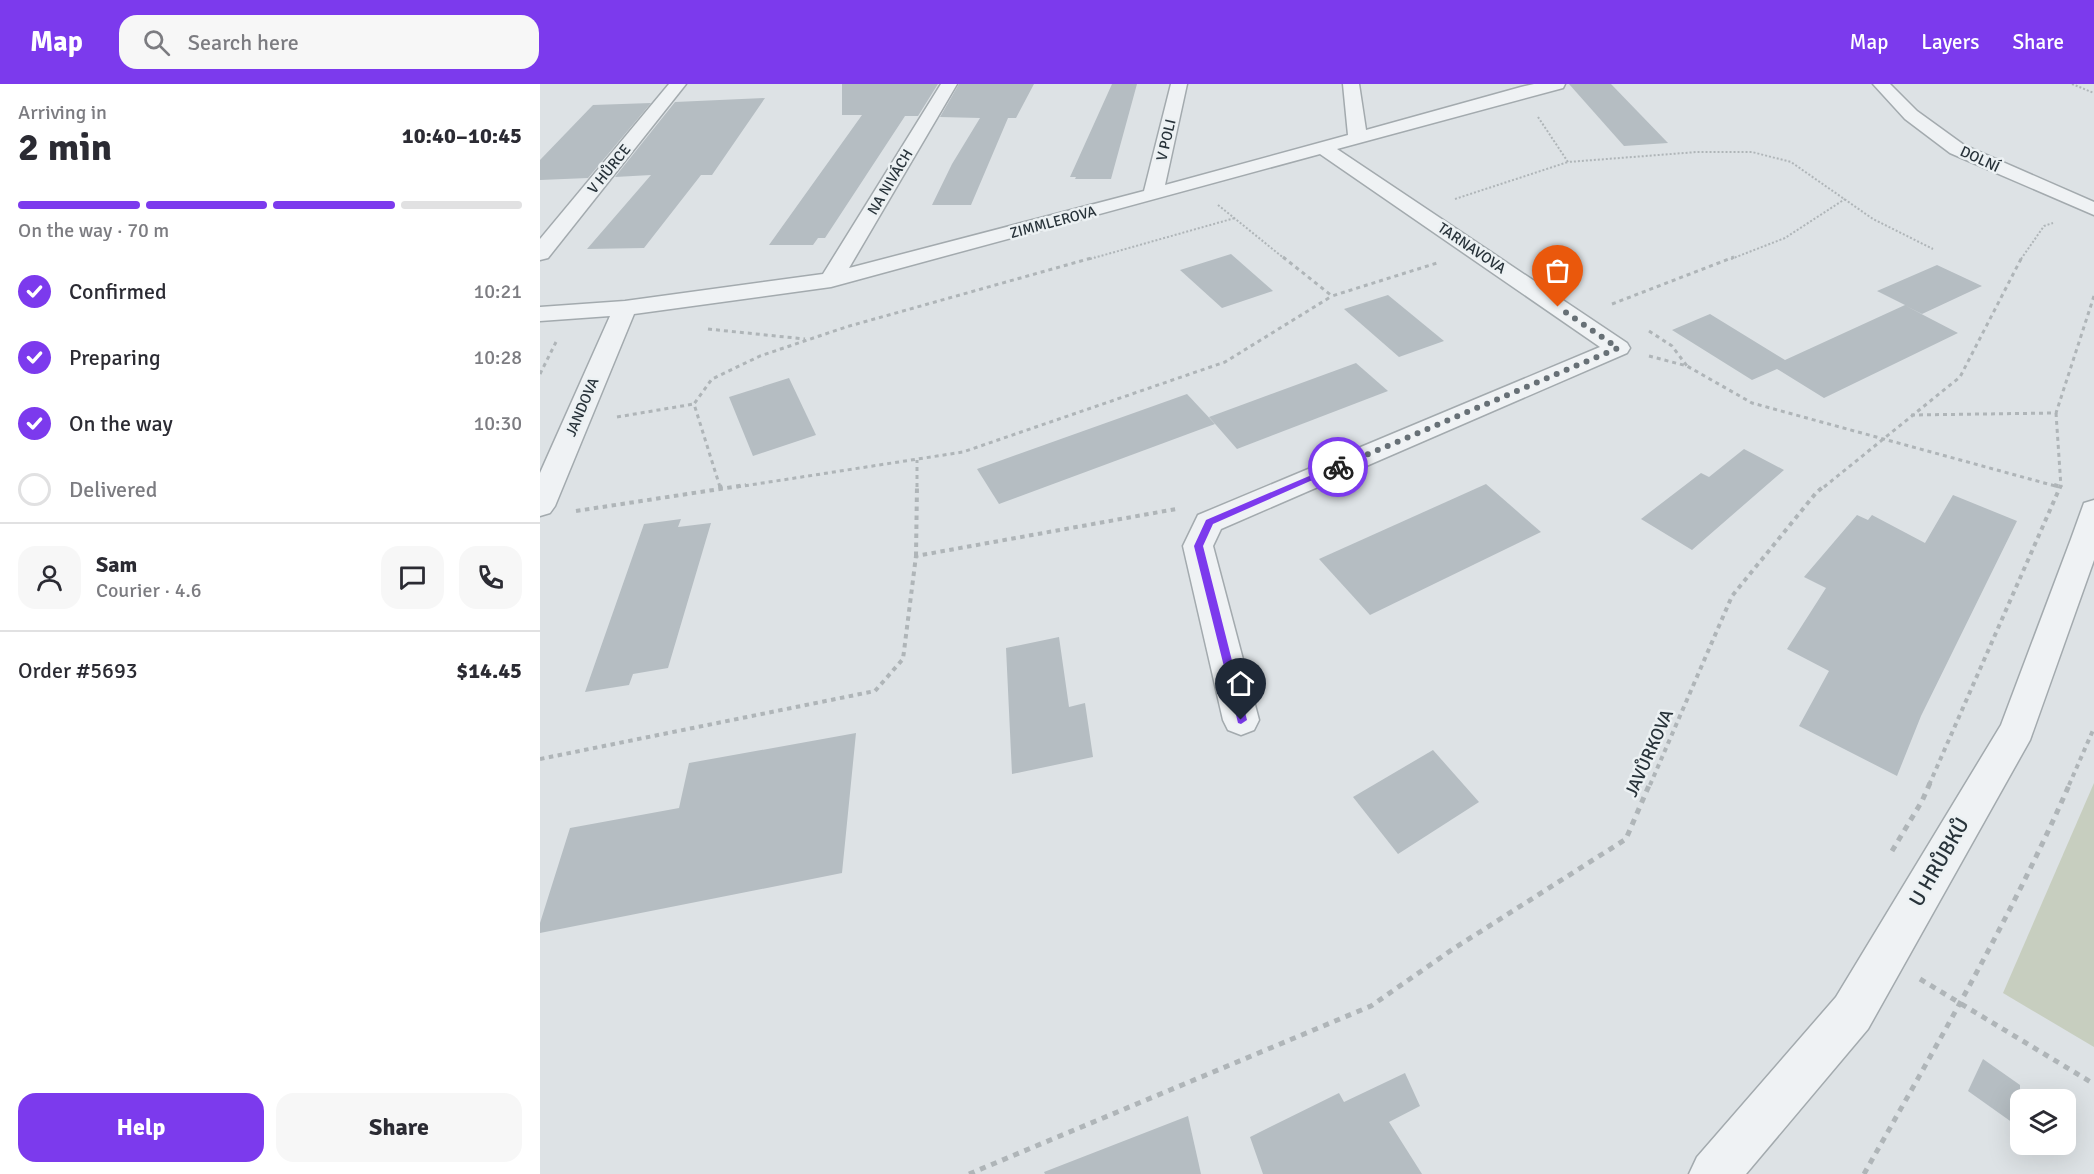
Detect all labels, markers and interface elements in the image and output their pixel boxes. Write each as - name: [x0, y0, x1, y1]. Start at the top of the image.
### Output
- search box: [119, 15, 539, 69]
- text: Map: [30, 25, 83, 59]
- icon: search: [140, 26, 173, 59]
- text: Search here: [188, 29, 299, 56]
- text: Map: [1850, 29, 1888, 55]
- text: Layers: [1921, 29, 1979, 55]
- text: Share: [2012, 29, 2064, 55]
- text: Arriving in: [18, 100, 107, 125]
- street label: V POLI: [1152, 117, 1180, 163]
- text: 10:40–10:45: [402, 122, 522, 149]
- text: 2 min: [18, 123, 112, 171]
- street label: V HŮRCE: [584, 141, 634, 197]
- street label: DOLNÍ: [1957, 141, 2004, 176]
- street label: NA NIVÁCH: [863, 145, 917, 218]
- street label: ZIMMLEROVA: [1008, 202, 1098, 242]
- text: On the way · 70 m: [18, 218, 169, 243]
- street label: TARNAVOVA: [1434, 219, 1510, 277]
- pin: [1532, 245, 1583, 307]
- icon: bag: [1541, 254, 1574, 287]
- icon: check: [18, 275, 51, 308]
- text: Confirmed: [69, 278, 167, 305]
- text: 10:21: [473, 279, 522, 304]
- icon: check: [18, 341, 51, 374]
- text: Preparing: [69, 344, 161, 371]
- text: 10:28: [473, 345, 522, 370]
- street label: JANDOVA: [562, 375, 602, 439]
- icon: check: [18, 407, 51, 440]
- text: On the way: [69, 410, 173, 437]
- text: 10:30: [473, 411, 522, 436]
- courier: [1308, 437, 1368, 497]
- icon: bike: [1322, 451, 1355, 484]
- text: Delivered: [69, 476, 157, 503]
- button: person: [18, 546, 81, 609]
- button: chat: [381, 546, 444, 609]
- button: phone: [459, 546, 522, 609]
- text: Sam: [96, 551, 137, 578]
- text: Courier · 4.6: [96, 578, 202, 603]
- text: Order #5693: [18, 657, 138, 684]
- text: $14.45: [456, 657, 522, 684]
- pin: [1215, 658, 1266, 720]
- icon: home: [1224, 667, 1257, 700]
- street label: JAVŮRKOVA: [1620, 706, 1678, 800]
- street label: U HRŮBKŮ: [1902, 812, 1975, 911]
- map controls: [2010, 1089, 2076, 1155]
- button: layers: [2010, 1089, 2076, 1155]
- button: Help: [18, 1093, 264, 1162]
- button: Share: [276, 1093, 522, 1162]

